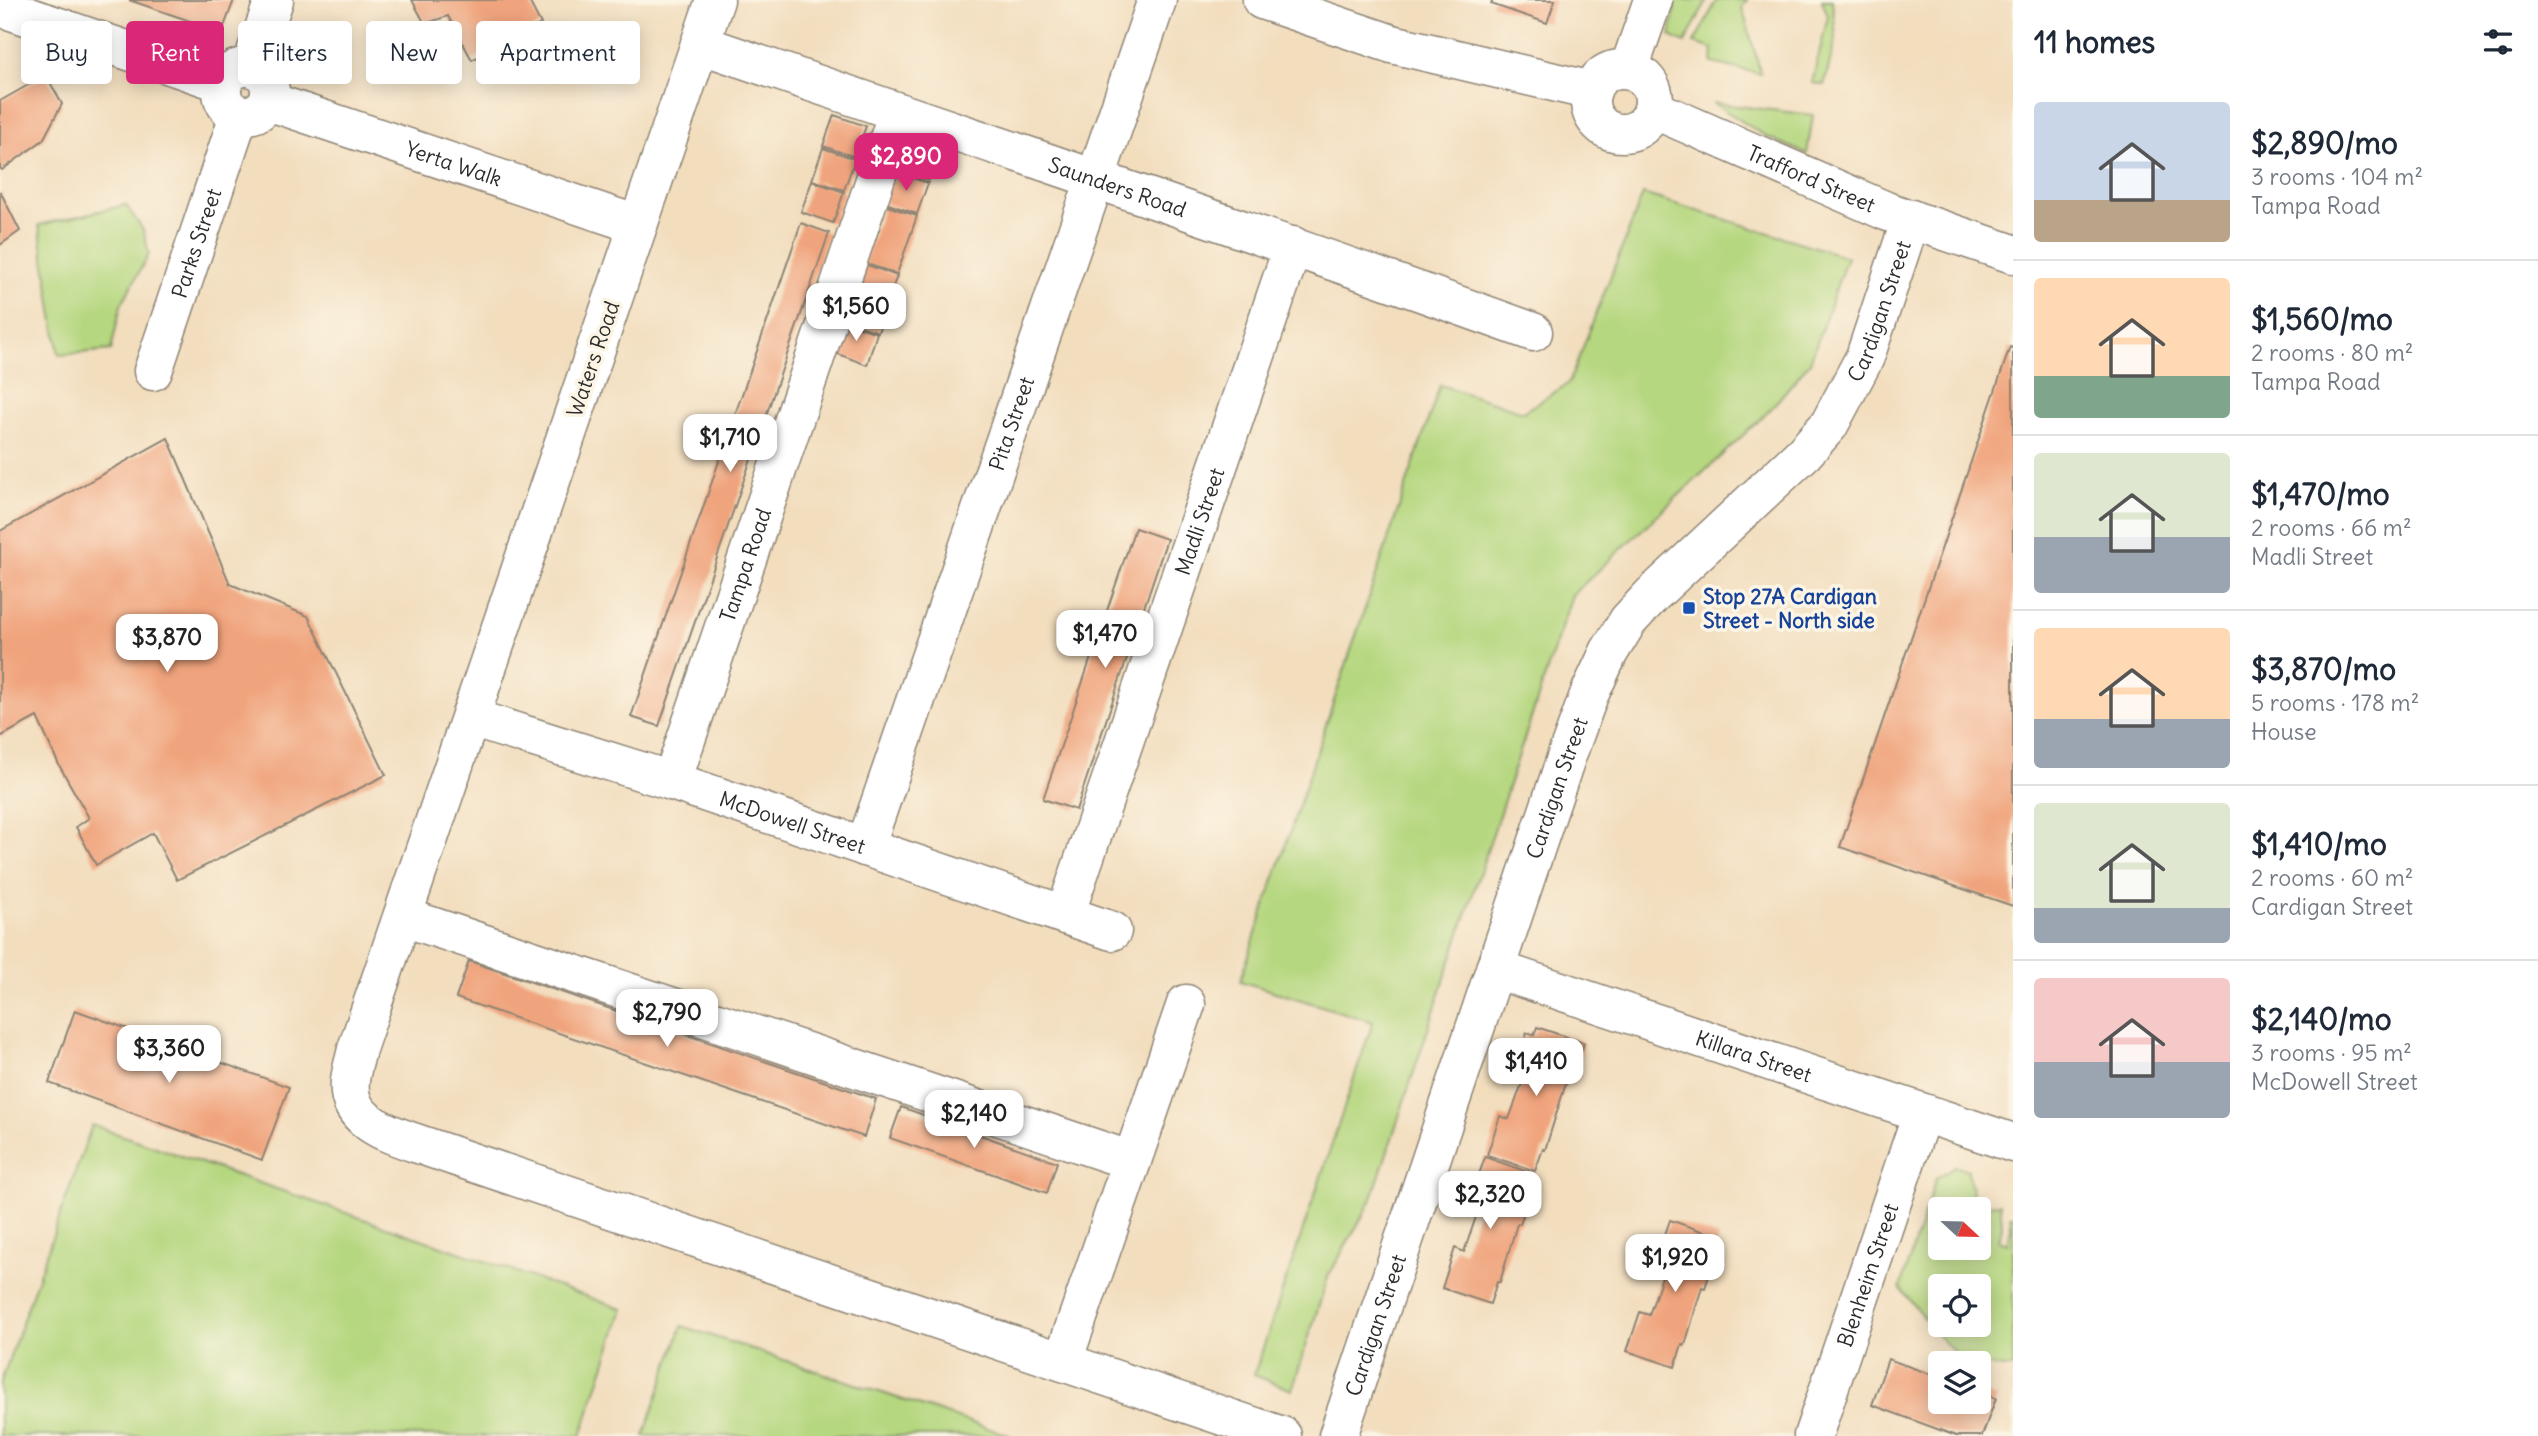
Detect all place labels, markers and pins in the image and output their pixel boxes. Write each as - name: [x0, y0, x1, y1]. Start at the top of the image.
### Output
- pin: $2,890: [849, 134, 963, 193]
- pin: $1,560: [799, 284, 913, 343]
- pin: $1,710: [673, 414, 787, 474]
- place label: Stop 27A Cardigan Street - North side: [1703, 583, 1877, 634]
- marker: Stop 27A Cardigan Street - North side: [1681, 600, 1697, 616]
- pin: $1,470: [1048, 610, 1162, 670]
- pin: $3,870: [110, 614, 224, 674]
- pin: $2,790: [610, 990, 724, 1049]
- pin: $3,360: [112, 1026, 226, 1085]
- pin: $1,410: [1479, 1038, 1593, 1098]
- pin: $2,140: [917, 1090, 1031, 1150]
- pin: $2,320: [1433, 1172, 1547, 1231]
- pin: $1,920: [1618, 1234, 1732, 1294]

